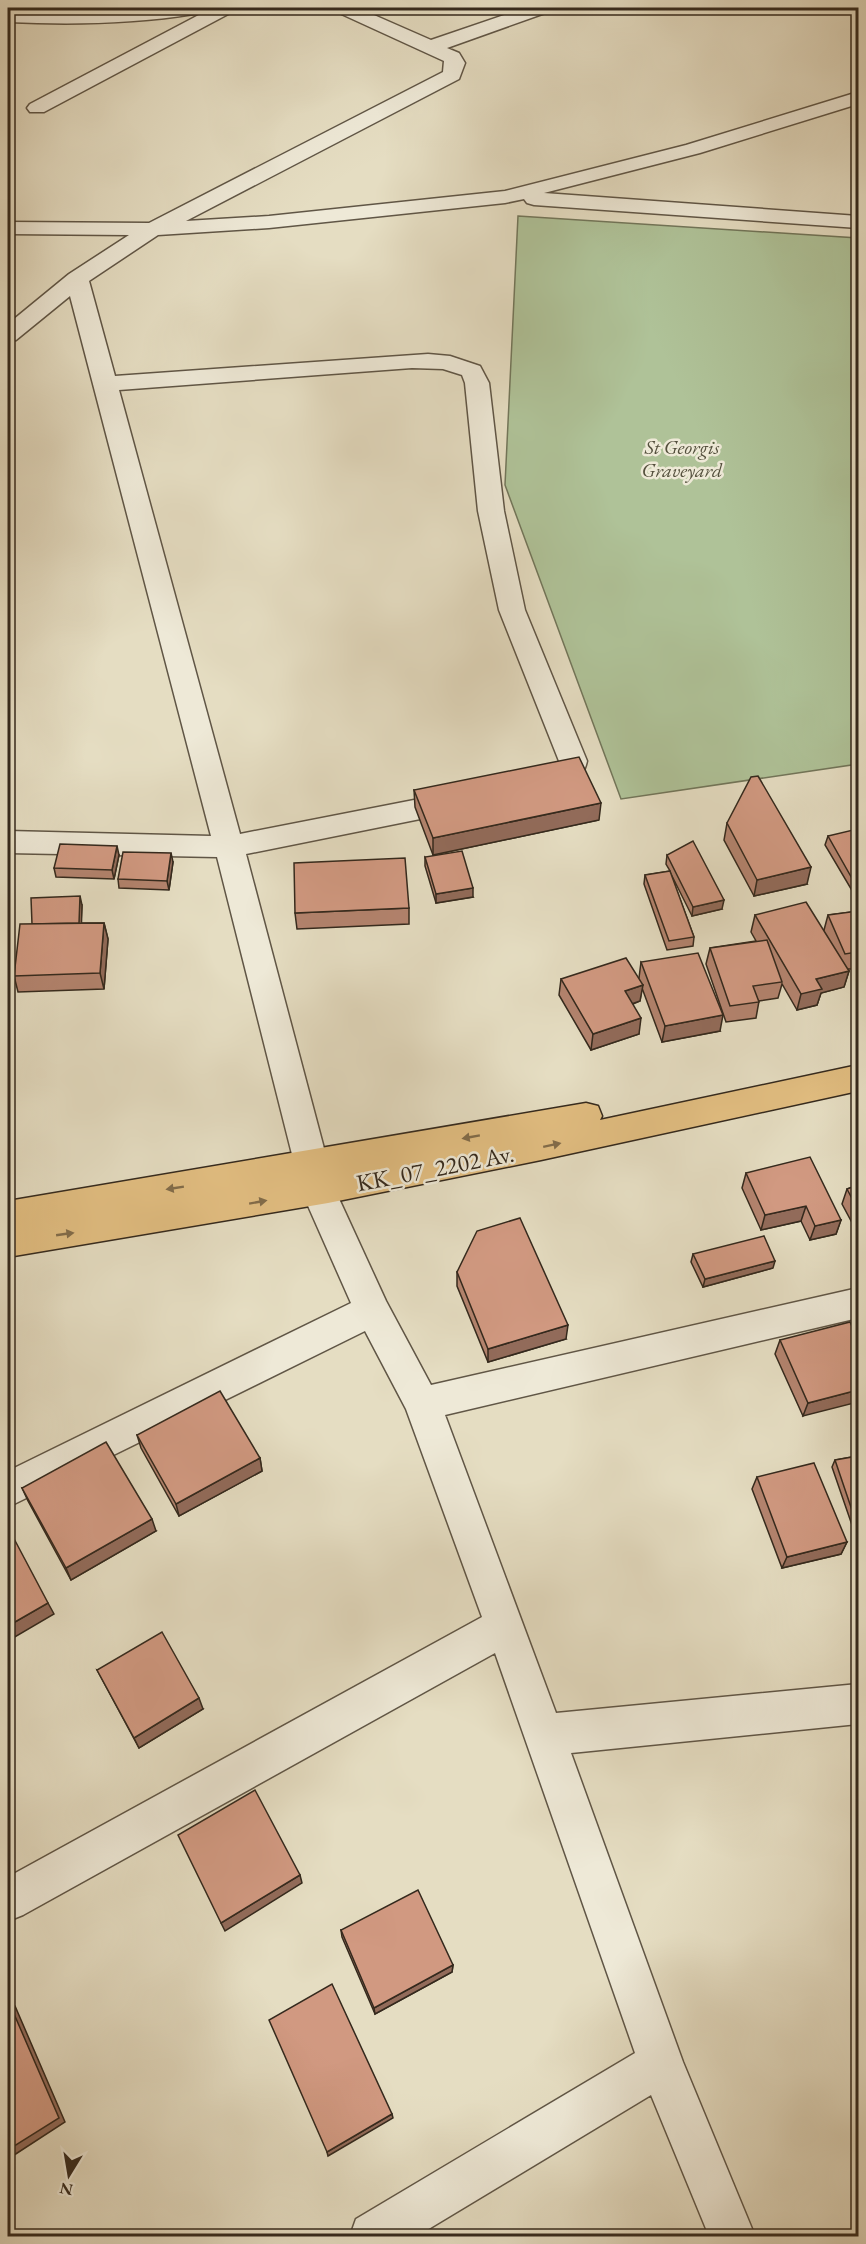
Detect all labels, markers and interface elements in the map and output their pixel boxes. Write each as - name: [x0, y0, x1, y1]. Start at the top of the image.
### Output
- park label: St Georgis Graveyard: [642, 434, 723, 483]
- one-way arrow: [461, 1132, 480, 1141]
- street label: KK_07_2202 Av.: [354, 1138, 516, 1198]
- one-way arrow: [543, 1140, 562, 1149]
- one-way arrow: [166, 1184, 185, 1193]
- one-way arrow: [248, 1197, 267, 1206]
- one-way arrow: [56, 1229, 75, 1238]
- north arrow: [39, 2145, 99, 2205]
- text: N: [58, 2178, 75, 2201]

